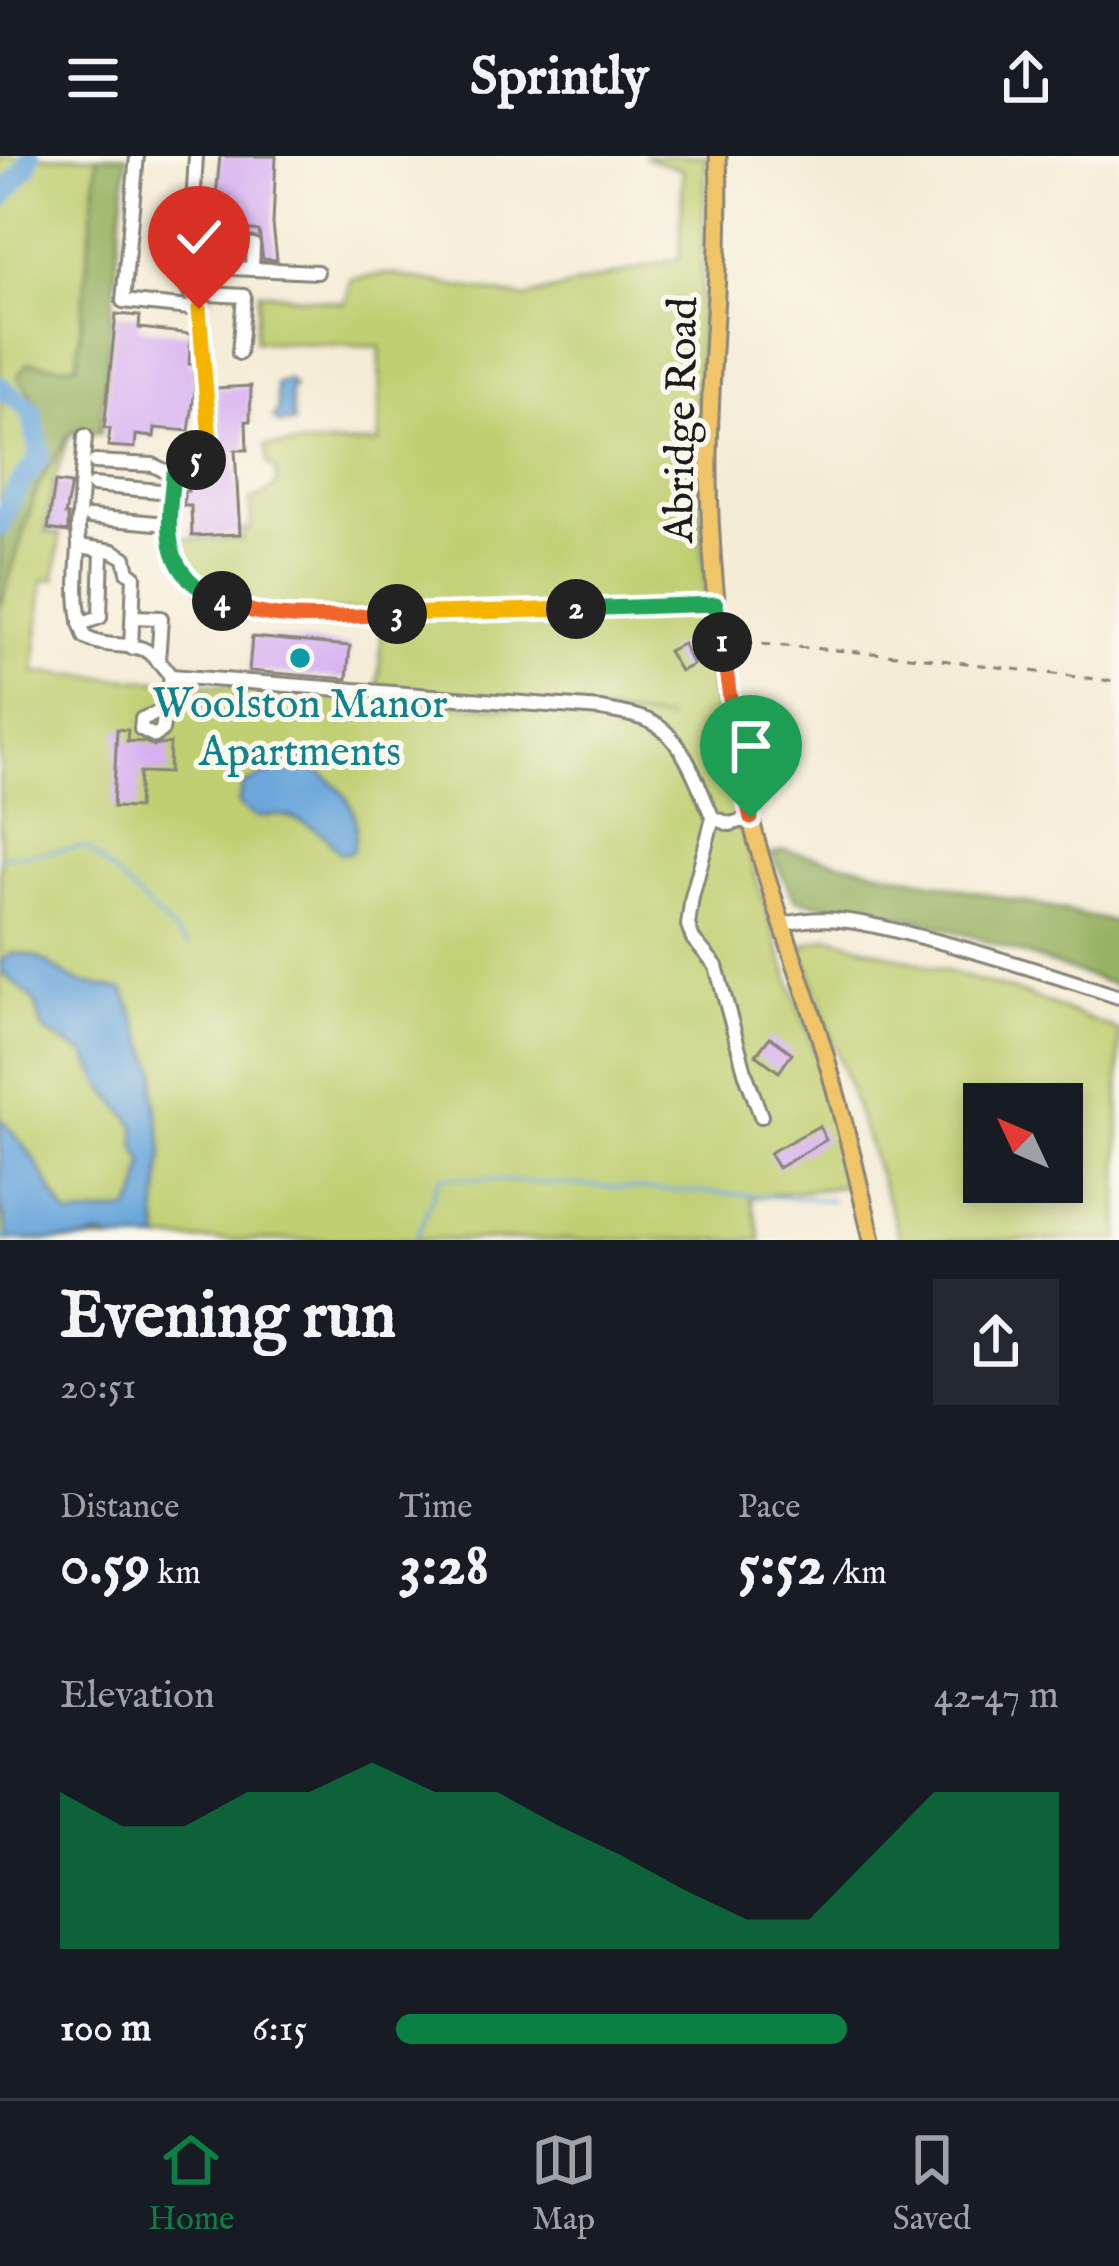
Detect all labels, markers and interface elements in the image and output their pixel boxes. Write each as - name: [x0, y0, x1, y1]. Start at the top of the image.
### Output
- text: Sprintly: [470, 44, 649, 113]
- icon: menu: [60, 45, 126, 111]
- icon: share: [993, 45, 1059, 111]
- pin: [148, 186, 250, 309]
- icon: check: [166, 204, 232, 270]
- street label: Abridge Road: [654, 296, 711, 544]
- pin: 5: [166, 430, 226, 490]
- text: 5: [190, 439, 202, 481]
- pin: 4: [192, 571, 252, 631]
- pin: 2: [546, 579, 606, 639]
- text: 4: [214, 580, 230, 622]
- pin: 3: [367, 584, 427, 644]
- text: 2: [568, 588, 584, 630]
- text: 3: [391, 593, 403, 635]
- pin: 1: [692, 612, 752, 672]
- text: 1: [716, 621, 728, 663]
- marker: Woolston Manor Apartments: [287, 645, 313, 671]
- place label: Woolston Manor Apartments: [152, 679, 448, 780]
- pin: [700, 695, 802, 818]
- icon: arrive: [718, 713, 784, 779]
- north arrow: [963, 1083, 1083, 1203]
- map controls: [963, 1083, 1083, 1203]
- text: Evening run: [60, 1276, 396, 1360]
- button: share: [933, 1279, 1059, 1405]
- text: 20:51: [60, 1363, 136, 1412]
- text: Distance: [60, 1487, 179, 1529]
- text: Time: [399, 1487, 472, 1529]
- text: Pace: [738, 1487, 800, 1529]
- text: 0.59: [60, 1529, 150, 1605]
- text: 3:28: [399, 1529, 489, 1605]
- text: 5:52: [738, 1529, 825, 1605]
- text: km: [150, 1553, 201, 1595]
- text: /km: [825, 1553, 887, 1595]
- text: Elevation: [60, 1672, 215, 1721]
- text: 42–47 m: [934, 1672, 1059, 1721]
- text: 100 m: [60, 2005, 151, 2054]
- text: 6:15: [252, 2005, 307, 2054]
- tab: Home: [148, 2127, 234, 2241]
- tab: Map: [531, 2127, 597, 2241]
- tab: Saved: [893, 2127, 971, 2241]

